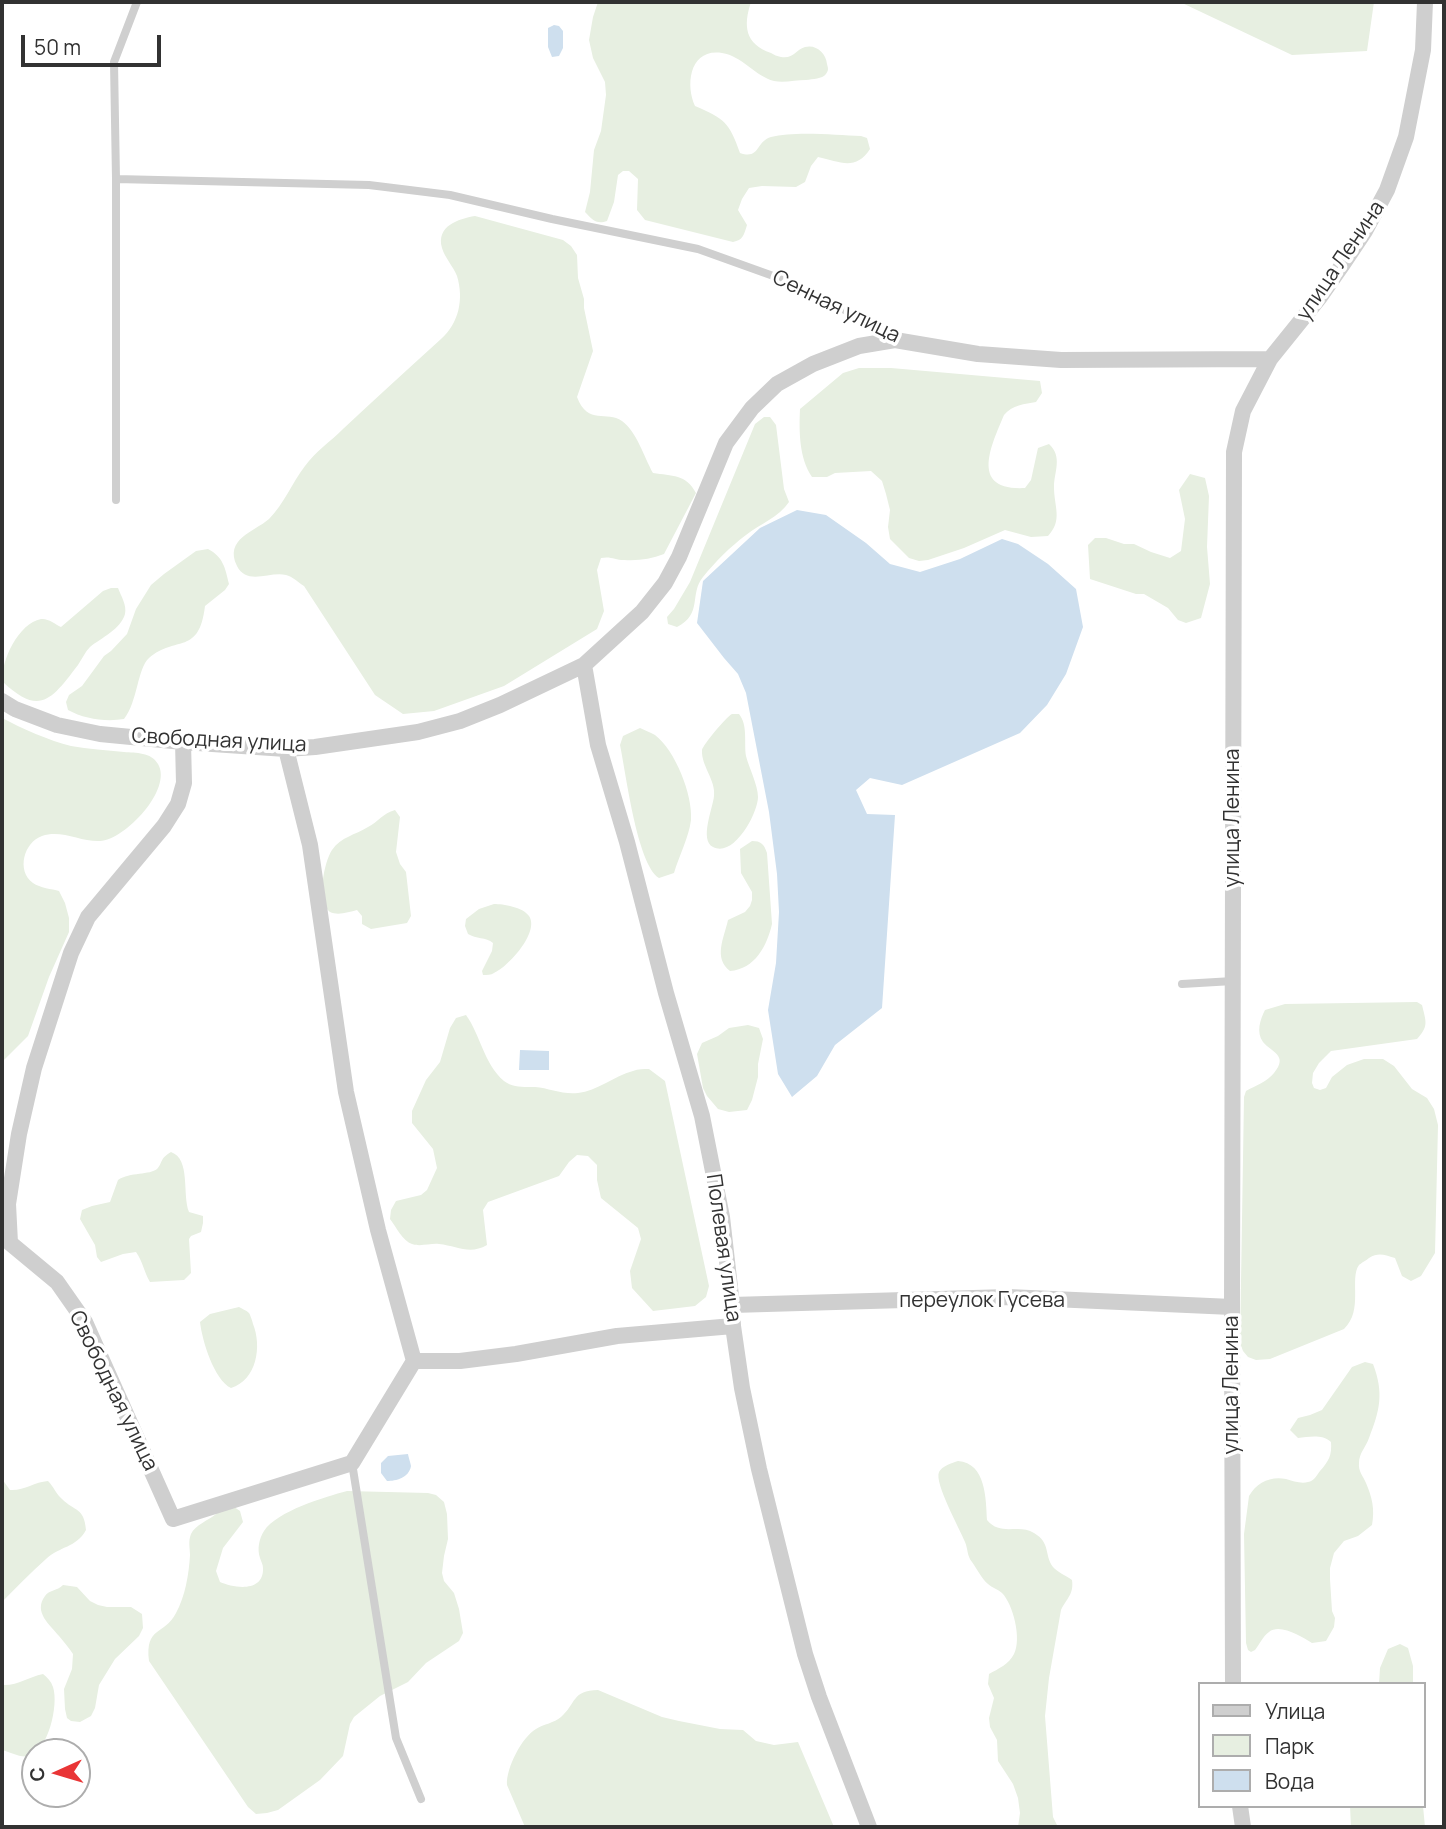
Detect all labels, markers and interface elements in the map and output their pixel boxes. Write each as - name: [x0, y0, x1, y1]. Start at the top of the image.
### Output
- scale bar: [24, 21, 164, 65]
- text: 50 m: [34, 33, 81, 61]
- street label: улица Ленина: [1292, 196, 1390, 326]
- street label: Сенная улица: [768, 265, 904, 349]
- street label: Свободная улица: [131, 724, 307, 758]
- street label: улица Ленина: [1220, 749, 1246, 887]
- street label: Полевая улица: [700, 1172, 746, 1324]
- street label: переулок Гусева: [899, 1288, 1065, 1314]
- street label: Свободная улица: [63, 1307, 163, 1475]
- street label: улица Ленина: [1219, 1316, 1245, 1454]
- legend: [1198, 1682, 1425, 1808]
- text: Улица: [1265, 1697, 1325, 1725]
- text: Парк: [1265, 1732, 1314, 1760]
- north arrow: [21, 1738, 91, 1808]
- text: С: [24, 1766, 51, 1782]
- text: Вода: [1265, 1767, 1315, 1795]

